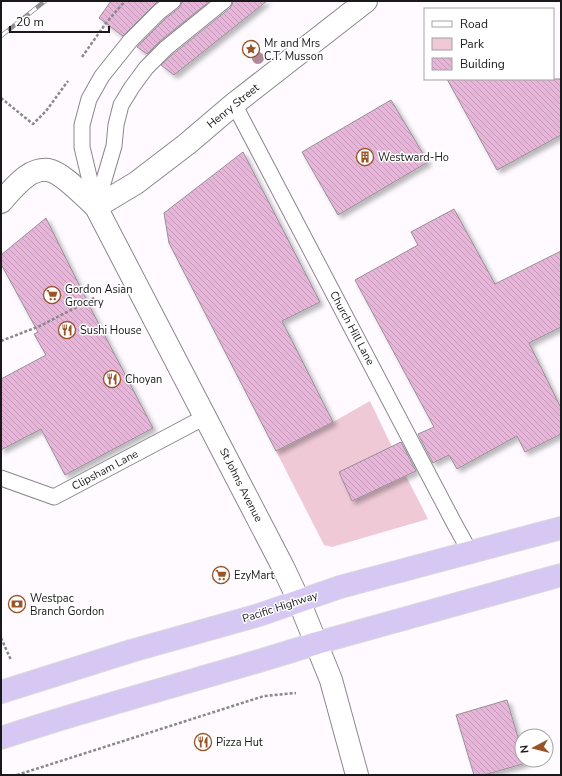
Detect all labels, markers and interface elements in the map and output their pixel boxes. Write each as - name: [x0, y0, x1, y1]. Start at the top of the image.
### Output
- scale bar: [10, 8, 109, 34]
- legend: [424, 8, 554, 80]
- text: 20 m: [16, 14, 44, 30]
- text: Road: [460, 16, 488, 32]
- place label: Mr and Mrs C.T. Musson: [264, 36, 323, 64]
- text: Park: [460, 36, 485, 52]
- place icon: Mr and Mrs C.T. Musson: [241, 39, 261, 59]
- text: Building: [460, 56, 505, 72]
- street label: Henry Street: [204, 80, 262, 132]
- building icon: Westward-Ho: [355, 147, 375, 167]
- place label: Westward-Ho: [378, 150, 449, 165]
- place label: Gordon Asian Grocery: [65, 282, 132, 310]
- supermarket icon: Gordon Asian Grocery: [42, 285, 62, 305]
- street label: Church Hill Lane: [326, 288, 378, 368]
- restaurant icon: Sushi House: [57, 320, 77, 340]
- place label: Sushi House: [80, 323, 142, 338]
- restaurant icon: Choyan: [102, 369, 122, 389]
- place label: Choyan: [125, 372, 162, 387]
- street label: St Johns Avenue: [216, 445, 266, 525]
- street label: Clipsham Lane: [69, 446, 141, 494]
- supermarket icon: EzyMart: [211, 565, 231, 585]
- place label: EzyMart: [234, 568, 275, 583]
- street label: Pacific Highway: [240, 588, 320, 626]
- place label: Westpac Branch Gordon: [30, 591, 104, 619]
- bank icon: Westpac Branch Gordon: [7, 594, 27, 614]
- north arrow: [514, 728, 554, 768]
- restaurant icon: Pizza Hut: [193, 732, 213, 752]
- place label: Pizza Hut: [216, 735, 263, 750]
- text: N: [517, 744, 533, 754]

